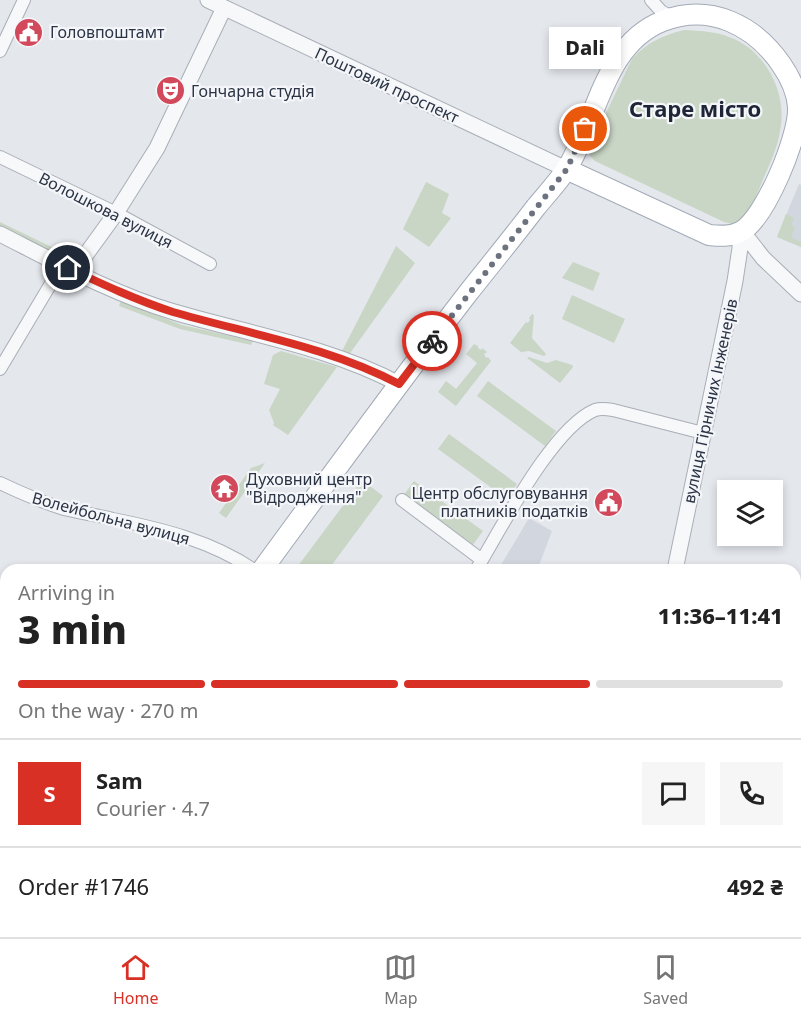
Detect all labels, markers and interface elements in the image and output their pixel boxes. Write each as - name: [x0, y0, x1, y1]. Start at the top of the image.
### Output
- public building icon: Головпоштамт: [13, 16, 45, 48]
- place label: Головпоштамт: [50, 21, 165, 43]
- callout: Dali: [549, 27, 621, 69]
- text: Dali: [565, 34, 605, 61]
- street label: Поштовий проспект: [311, 42, 463, 128]
- theatre icon: Гончарна студія: [154, 75, 186, 107]
- place label: Гончарна студія: [191, 80, 315, 102]
- district label: Старе місто: [629, 93, 761, 123]
- pin: [559, 103, 610, 154]
- icon: bag: [568, 112, 601, 145]
- street label: Волошкова вулиця: [35, 167, 177, 253]
- pin: [42, 242, 93, 293]
- icon: home: [51, 251, 84, 284]
- street label: вулиця Гірничих Інженерів: [678, 297, 742, 505]
- courier: [402, 311, 462, 371]
- icon: bike: [416, 325, 449, 358]
- place label: Духовний центр "Відродження": [246, 468, 372, 508]
- temple icon: Духовний центр "Відродження": [209, 472, 241, 504]
- map controls: [717, 480, 783, 546]
- button: layers: [717, 480, 783, 546]
- place label: Центр обслуговування платників податків: [412, 482, 588, 522]
- street label: Волейбольна вулиця: [30, 486, 192, 550]
- public building icon: Центр обслуговування платників податків: [593, 486, 625, 518]
- text: Arriving in: [18, 579, 115, 606]
- text: 11:36–11:41: [658, 600, 783, 630]
- text: 3 min: [18, 602, 127, 655]
- text: On the way · 270 m: [18, 697, 198, 724]
- button: chat: [642, 762, 705, 825]
- button: phone: [720, 762, 783, 825]
- text: Sam: [96, 765, 143, 795]
- text: S: [43, 778, 56, 808]
- text: Courier · 4.7: [96, 795, 210, 822]
- text: Order #1746: [18, 871, 149, 901]
- text: 492 ₴: [727, 871, 783, 901]
- tab: Home: [113, 951, 158, 1009]
- tab: Map: [384, 951, 418, 1009]
- tab: Saved: [643, 951, 688, 1009]

